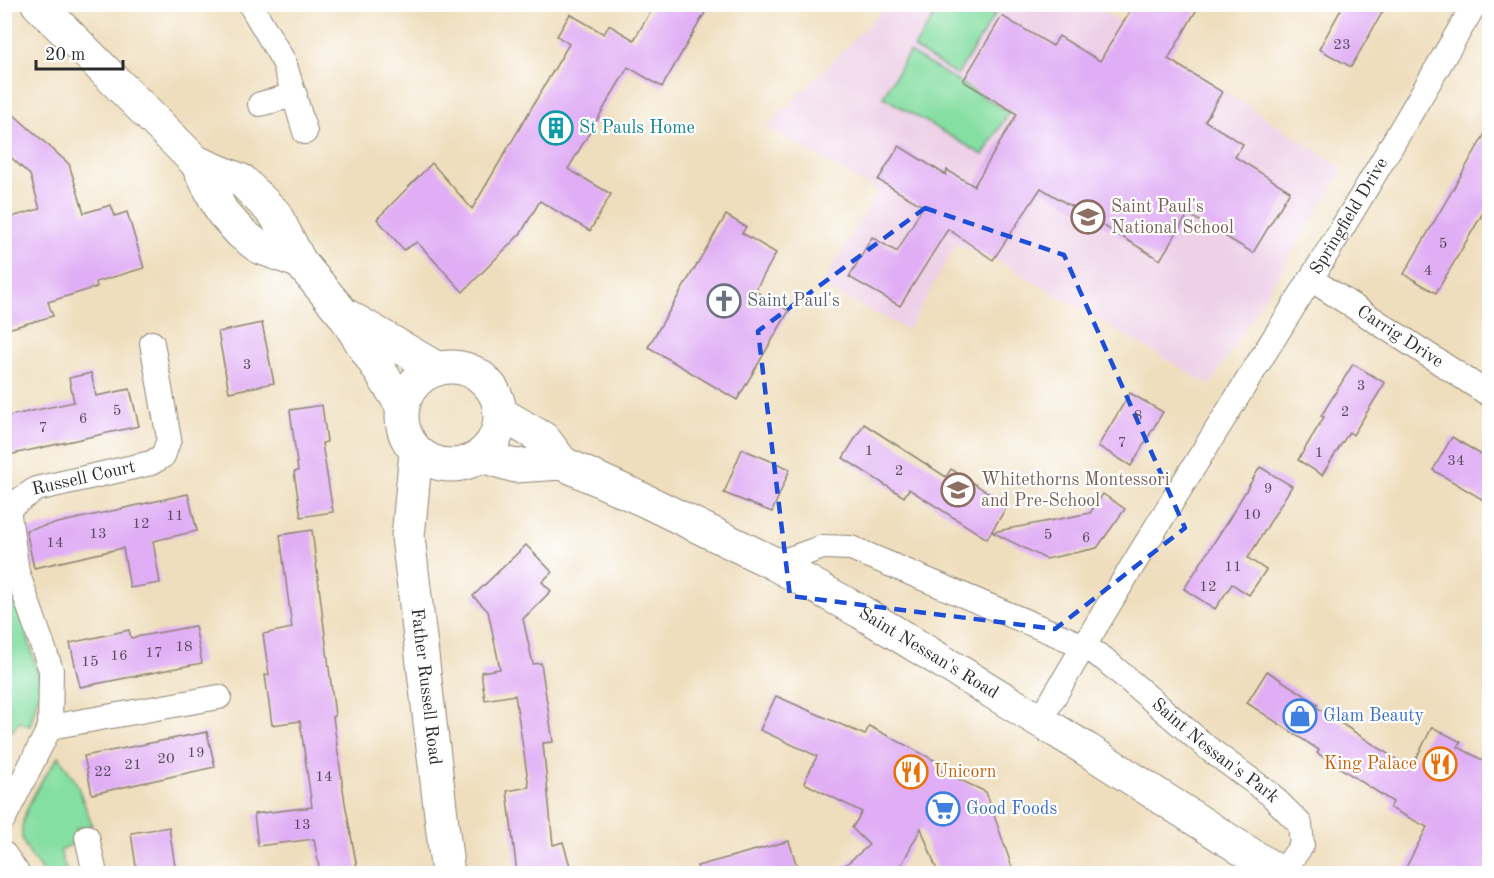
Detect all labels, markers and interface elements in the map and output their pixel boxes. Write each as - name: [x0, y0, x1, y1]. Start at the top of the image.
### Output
- scale bar: [36, 33, 123, 71]
- house number: 23: [1333, 38, 1351, 53]
- text: 20 m: [45, 46, 85, 64]
- building icon: St Pauls Home: [538, 110, 574, 146]
- place label: St Pauls Home: [579, 119, 695, 137]
- street label: Springfield Drive: [1307, 155, 1391, 278]
- place label: Saint Paul's National School: [1111, 198, 1234, 237]
- school or university icon: Saint Paul's National School: [1070, 199, 1106, 235]
- house number: 5: [1439, 237, 1447, 252]
- house number: 4: [1424, 264, 1432, 279]
- church icon: Saint Paul's: [706, 283, 742, 319]
- place label: Saint Paul's: [747, 292, 840, 310]
- street label: Carrig Drive: [1354, 302, 1446, 371]
- house number: 3: [243, 358, 251, 373]
- house number: 3: [1357, 379, 1365, 394]
- house number: 5: [113, 404, 121, 419]
- house number: 2: [1341, 405, 1349, 420]
- house number: 8: [1134, 409, 1142, 424]
- house number: 6: [79, 412, 87, 427]
- house number: 7: [39, 421, 47, 436]
- house number: 7: [1118, 436, 1126, 451]
- house number: 1: [865, 444, 873, 459]
- house number: 1: [1315, 446, 1323, 461]
- house number: 34: [1447, 454, 1465, 469]
- street label: Russell Court: [30, 458, 137, 499]
- house number: 2: [895, 464, 903, 479]
- place label: Whitethorns Montessori and Pre-School: [981, 471, 1170, 510]
- school or university icon: Whitethorns Montessori and Pre-School: [940, 472, 976, 508]
- house number: 9: [1264, 482, 1272, 497]
- house number: 10: [1243, 508, 1261, 523]
- house number: 11: [166, 509, 184, 524]
- house number: 12: [132, 517, 150, 532]
- house number: 13: [89, 527, 107, 542]
- house number: 5: [1044, 528, 1052, 543]
- house number: 6: [1082, 531, 1090, 546]
- house number: 14: [46, 536, 64, 551]
- house number: 11: [1224, 560, 1242, 575]
- house number: 12: [1199, 580, 1217, 595]
- street label: Saint Nessan's Road: [856, 604, 1002, 702]
- street label: Father Russell Road: [407, 607, 444, 766]
- house number: 18: [175, 640, 193, 655]
- house number: 17: [145, 646, 163, 661]
- house number: 16: [110, 649, 128, 664]
- house number: 15: [81, 655, 99, 670]
- street label: Saint Nessan's Park: [1148, 695, 1283, 807]
- shop icon: Glam Beauty: [1282, 698, 1318, 734]
- place label: Glam Beauty: [1323, 707, 1425, 725]
- house number: 19: [187, 746, 205, 761]
- restaurant icon: King Palace: [1422, 746, 1458, 782]
- house number: 20: [157, 752, 175, 767]
- restaurant icon: Unicorn: [893, 754, 929, 790]
- place label: King Palace: [1324, 755, 1417, 773]
- house number: 21: [124, 758, 142, 773]
- place label: Unicorn: [934, 763, 997, 781]
- house number: 22: [94, 765, 112, 780]
- house number: 14: [315, 770, 333, 785]
- supermarket icon: Good Foods: [925, 791, 961, 827]
- place label: Good Foods: [966, 800, 1057, 818]
- house number: 13: [293, 818, 311, 833]

